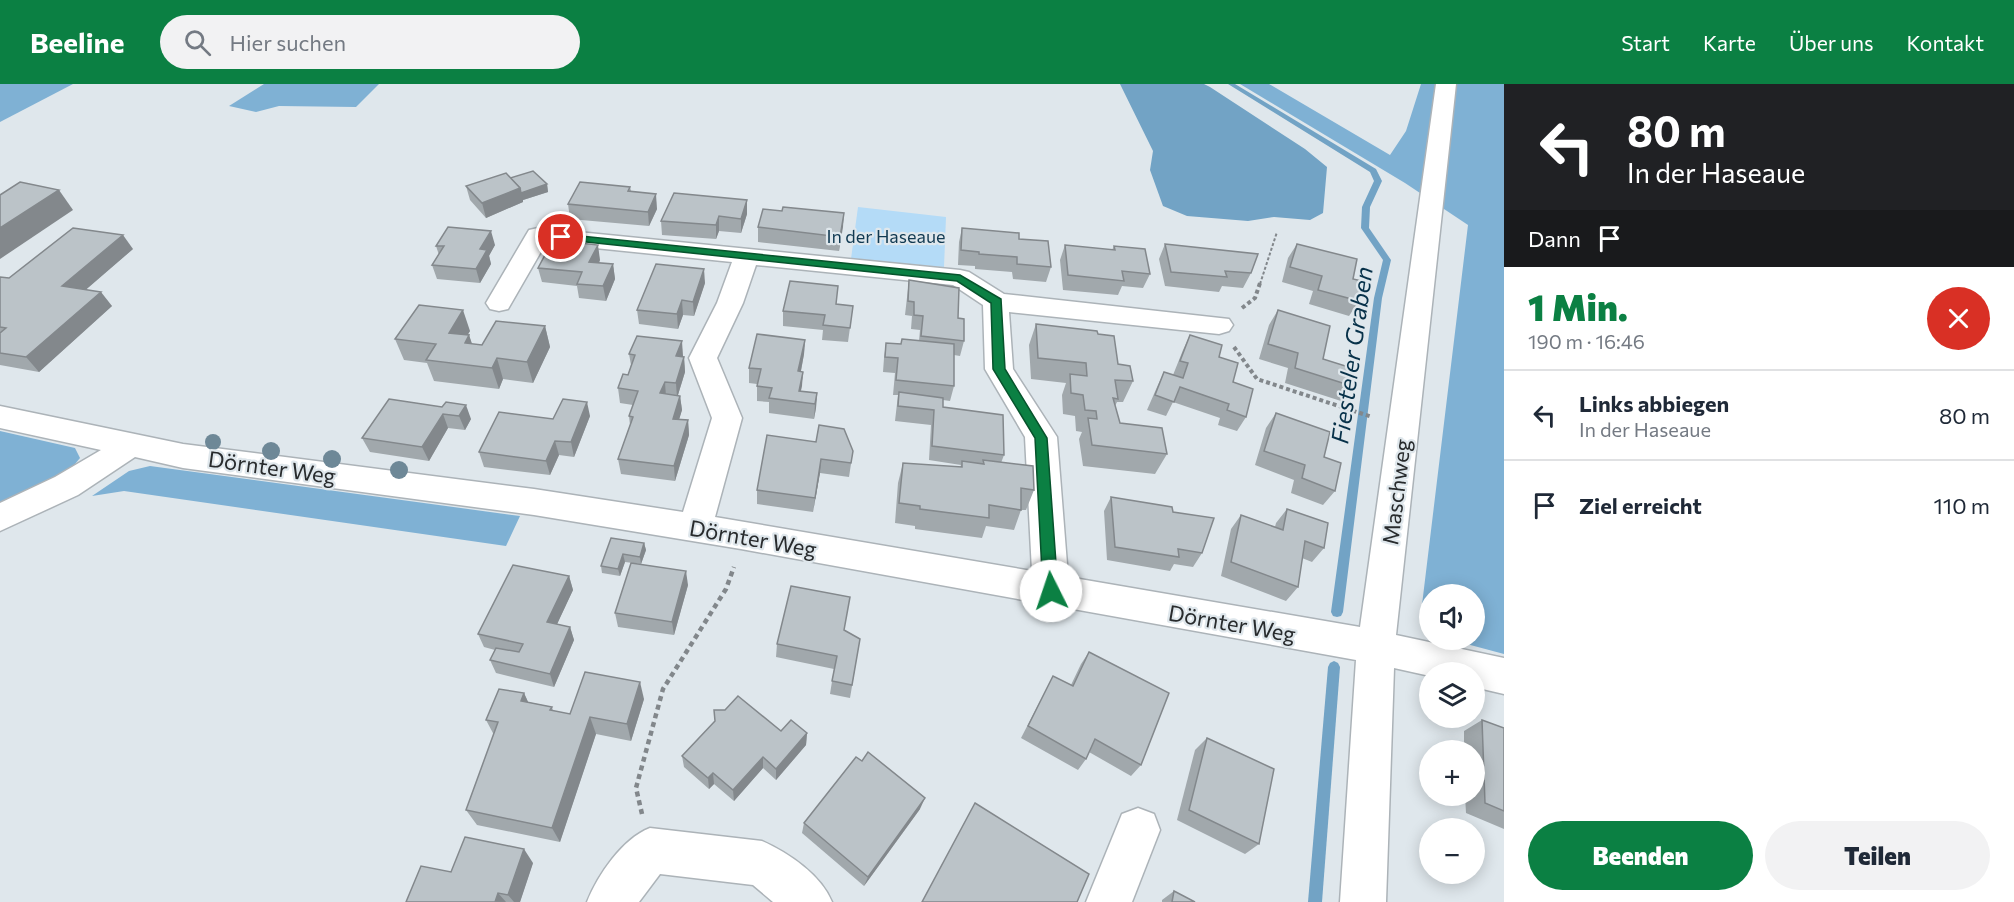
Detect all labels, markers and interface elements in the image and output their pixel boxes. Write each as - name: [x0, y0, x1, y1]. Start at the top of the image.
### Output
- search box: [160, 15, 580, 69]
- text: Beeline: [30, 25, 124, 59]
- icon: search: [181, 26, 214, 59]
- text: Hier suchen: [229, 29, 346, 56]
- text: Start: [1621, 30, 1670, 55]
- text: Karte: [1703, 30, 1756, 55]
- text: Über uns: [1789, 30, 1873, 55]
- text: Kontakt: [1906, 30, 1984, 55]
- text: 80 m: [1627, 104, 1726, 156]
- icon: left: [1528, 108, 1606, 186]
- text: In der Haseaue: [1627, 156, 1805, 189]
- pin: [535, 211, 586, 262]
- icon: arrive: [544, 220, 577, 253]
- icon: arrive: [1593, 222, 1626, 255]
- park label: In der Haseaue: [827, 225, 945, 247]
- text: Dann: [1528, 225, 1581, 252]
- water label: Fiesteler Graben: [1324, 264, 1378, 446]
- text: 1 Min.: [1528, 284, 1628, 328]
- button: close: [1927, 287, 1990, 350]
- text: 190 m · 16:46: [1528, 329, 1645, 353]
- text: Links abbiegen: [1579, 390, 1729, 417]
- icon: left: [1528, 399, 1561, 432]
- text: 80 m: [1939, 402, 1990, 429]
- text: In der Haseaue: [1579, 417, 1711, 441]
- street label: Maschweg: [1376, 438, 1416, 546]
- street label: Dörnter Weg: [206, 445, 338, 489]
- icon: arrive: [1528, 489, 1561, 522]
- text: Ziel erreicht: [1579, 492, 1702, 519]
- text: 110 m: [1933, 492, 1990, 519]
- street label: Dörnter Weg: [687, 514, 819, 562]
- position arrow: [1019, 559, 1083, 623]
- map controls: [1419, 584, 1485, 884]
- button: sound: [1419, 584, 1485, 650]
- street label: Dörnter Weg: [1166, 599, 1298, 647]
- button: layers: [1419, 662, 1485, 728]
- button: +: [1419, 740, 1485, 806]
- button: −: [1419, 818, 1485, 884]
- button: Beenden: [1528, 821, 1753, 890]
- button: Teilen: [1765, 821, 1990, 890]

